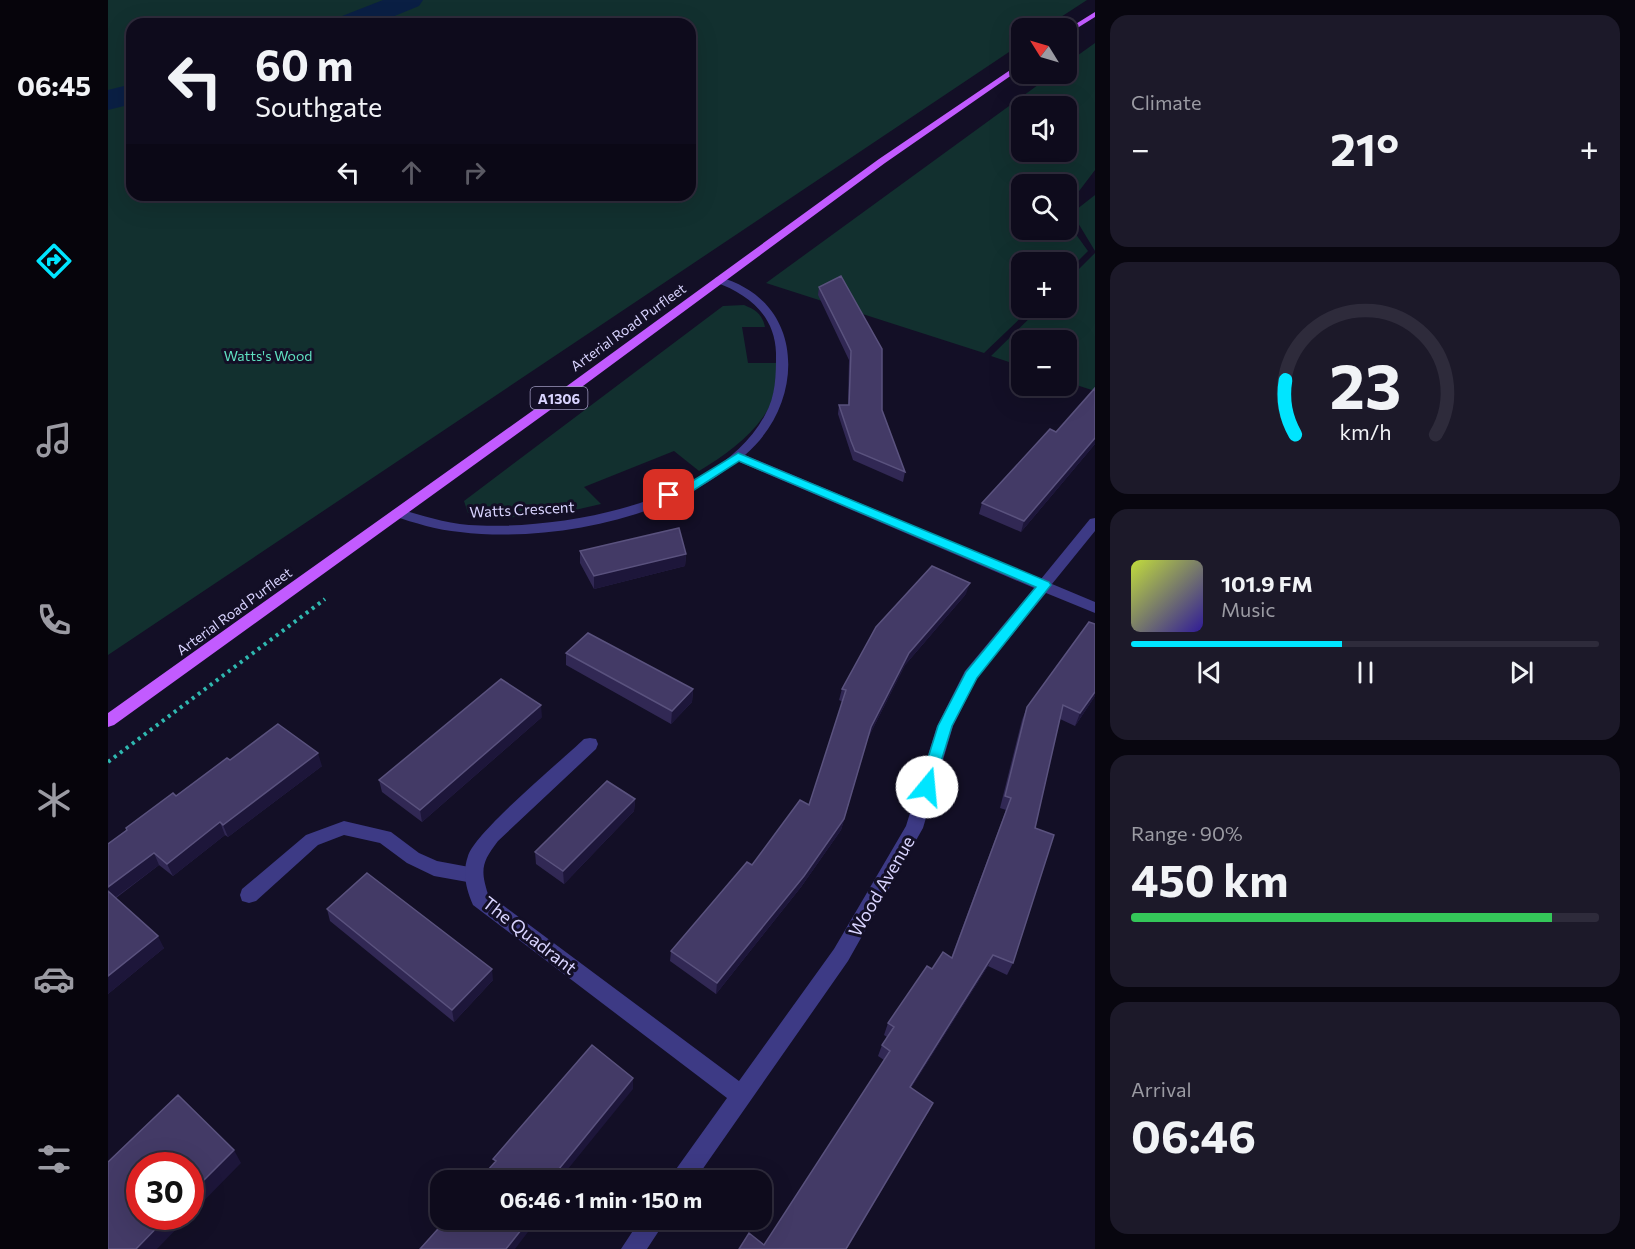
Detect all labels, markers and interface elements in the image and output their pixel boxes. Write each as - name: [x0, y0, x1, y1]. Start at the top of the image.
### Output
- north arrow: [1011, 18, 1077, 84]
- map controls: [1011, 18, 1077, 396]
- text: 60 m: [255, 38, 354, 90]
- icon: left: [156, 42, 234, 120]
- text: 06:45: [17, 69, 91, 102]
- text: Southgate: [255, 90, 382, 123]
- text: Climate: [1131, 90, 1201, 114]
- button: sound: [1011, 96, 1077, 162]
- text: 21°: [1330, 120, 1399, 175]
- text: −: [1131, 127, 1150, 168]
- text: +: [1580, 127, 1599, 168]
- icon: left: [332, 156, 365, 189]
- icon: ahead: [395, 156, 428, 189]
- icon: right: [458, 156, 491, 189]
- button: search: [1011, 174, 1077, 240]
- icon: directions: [33, 240, 75, 282]
- button: +: [1011, 252, 1077, 318]
- street label: Arterial Road Purfleet: [567, 279, 689, 374]
- button: −: [1011, 330, 1077, 396]
- text: 23: [1329, 346, 1401, 422]
- park label: Watts's Wood: [224, 347, 312, 364]
- road number: A1306: [530, 387, 588, 409]
- text: km/h: [1339, 418, 1391, 444]
- icon: music: [33, 419, 75, 461]
- pin: [643, 469, 694, 520]
- icon: arrive: [652, 478, 685, 511]
- street label: Watts Crescent: [469, 497, 575, 521]
- street label: Arterial Road Purfleet: [173, 563, 295, 658]
- text: 101.9 FM: [1221, 570, 1313, 597]
- text: Music: [1221, 597, 1275, 621]
- icon: phone: [33, 599, 75, 641]
- icon: previous: [1193, 656, 1226, 689]
- icon: pause: [1349, 656, 1382, 689]
- icon: next: [1505, 656, 1538, 689]
- position arrow: [895, 755, 959, 819]
- icon: climate: [33, 779, 75, 821]
- text: Range · 90%: [1131, 821, 1243, 845]
- street label: Wood Avenue: [843, 832, 919, 940]
- text: 450 km: [1131, 851, 1288, 906]
- street label: The Quadrant: [479, 891, 581, 979]
- icon: car: [33, 958, 75, 1000]
- text: Arrival: [1131, 1077, 1192, 1101]
- text: 06:46: [1131, 1107, 1256, 1162]
- icon: filters: [33, 1138, 75, 1180]
- speed limit sign: 30: [126, 1152, 204, 1230]
- text: 06:46 · 1 min · 150 m: [500, 1186, 702, 1213]

